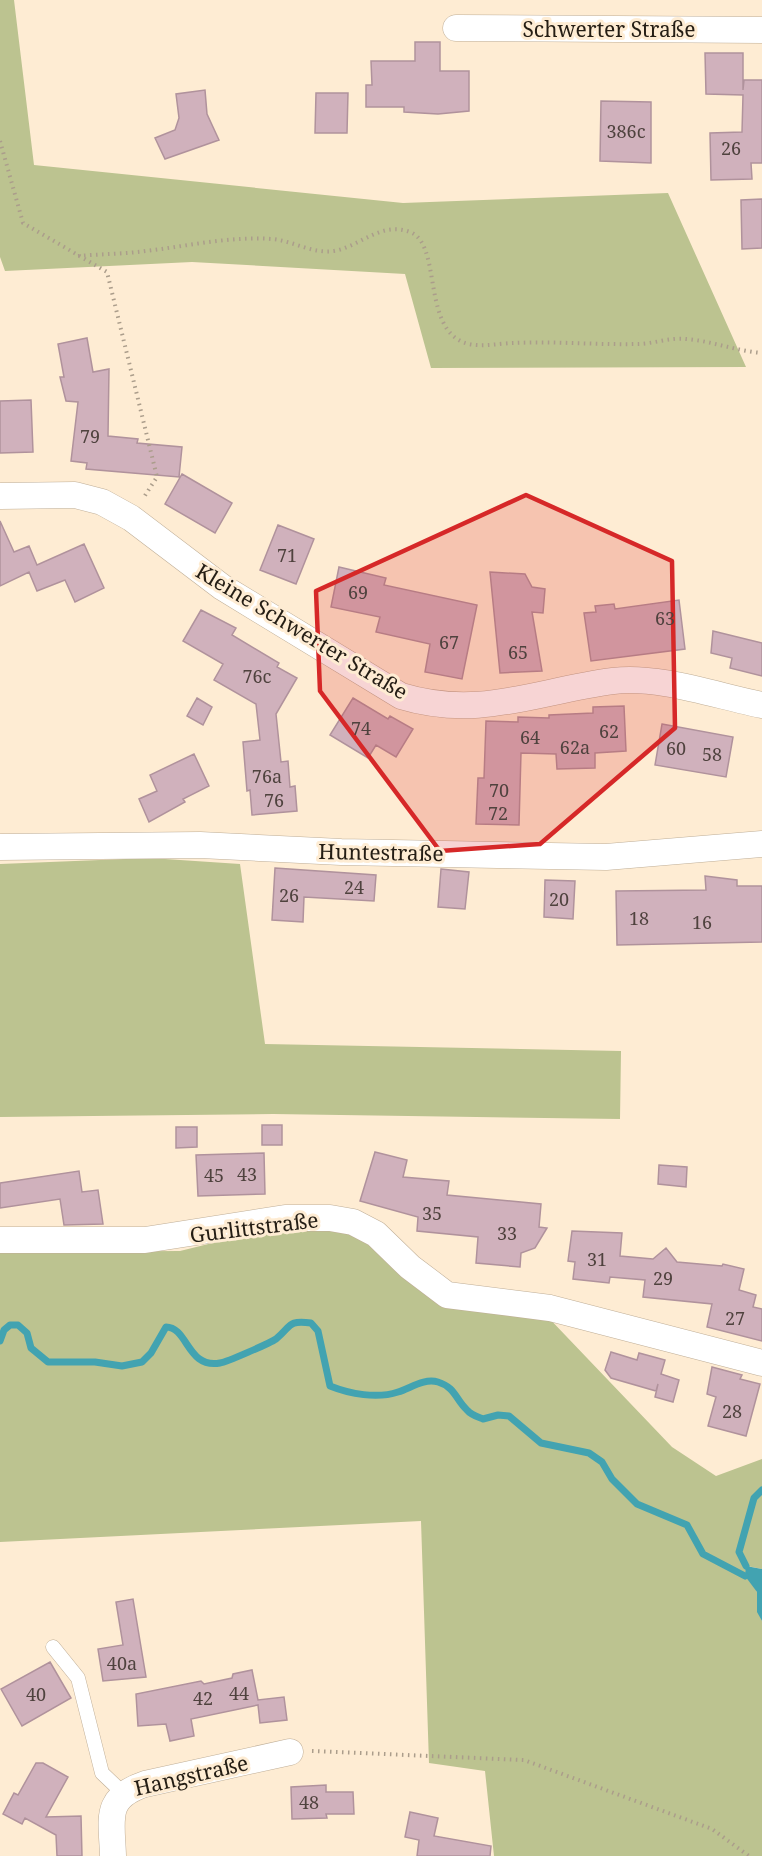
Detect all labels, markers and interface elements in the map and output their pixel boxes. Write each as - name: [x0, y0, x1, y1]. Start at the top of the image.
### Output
- street label: Schwerter Straße: [522, 15, 696, 43]
- house number: 386c: [606, 119, 646, 143]
- house number: 26: [721, 136, 741, 160]
- house number: 79: [80, 424, 100, 448]
- house number: 71: [277, 543, 297, 567]
- street label: Kleine Schwerter Straße: [191, 557, 413, 705]
- house number: 69: [348, 580, 368, 604]
- house number: 63: [655, 606, 675, 630]
- house number: 67: [439, 630, 459, 654]
- house number: 65: [508, 640, 528, 664]
- house number: 76c: [243, 664, 272, 688]
- house number: 74: [351, 716, 371, 740]
- house number: 62: [599, 719, 619, 743]
- house number: 64: [520, 725, 540, 749]
- house number: 62a: [560, 735, 590, 759]
- house number: 60: [666, 736, 686, 760]
- house number: 58: [702, 742, 722, 766]
- house number: 76a: [252, 764, 282, 788]
- house number: 70: [489, 778, 509, 802]
- house number: 76: [264, 788, 284, 812]
- house number: 72: [488, 801, 508, 825]
- street label: Huntestraße: [318, 837, 444, 867]
- house number: 24: [344, 875, 364, 899]
- house number: 26: [279, 883, 299, 907]
- house number: 20: [549, 887, 569, 911]
- house number: 18: [629, 906, 649, 930]
- house number: 16: [692, 910, 712, 934]
- house number: 43: [237, 1162, 257, 1186]
- house number: 45: [204, 1163, 224, 1187]
- house number: 35: [422, 1201, 442, 1225]
- street label: Gurlittstraße: [188, 1205, 320, 1249]
- house number: 33: [497, 1221, 517, 1245]
- house number: 31: [587, 1247, 607, 1271]
- house number: 29: [653, 1266, 673, 1290]
- house number: 27: [725, 1306, 745, 1330]
- house number: 28: [722, 1399, 742, 1423]
- house number: 40a: [107, 1651, 137, 1675]
- house number: 44: [229, 1681, 249, 1705]
- house number: 40: [26, 1682, 46, 1706]
- house number: 42: [193, 1686, 213, 1710]
- street label: Hangstraße: [131, 1748, 251, 1802]
- house number: 48: [299, 1790, 319, 1814]

